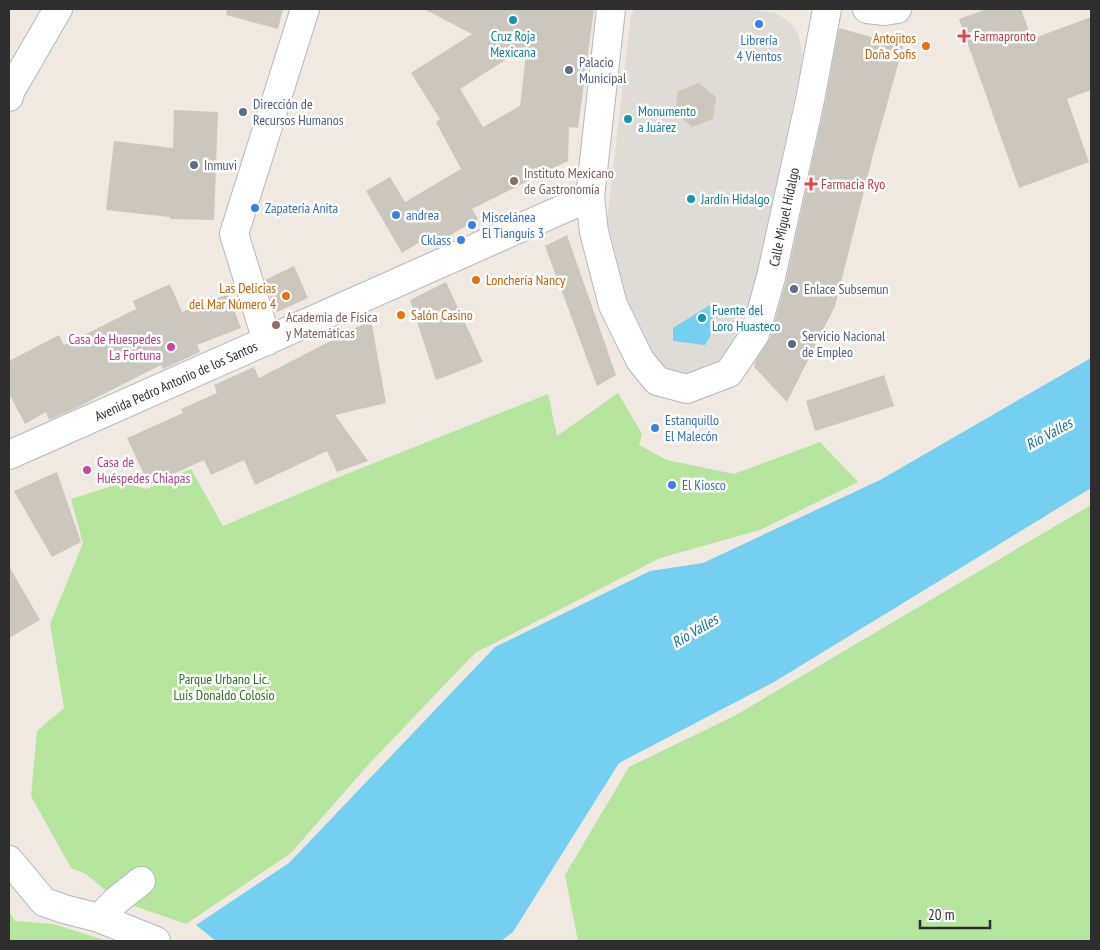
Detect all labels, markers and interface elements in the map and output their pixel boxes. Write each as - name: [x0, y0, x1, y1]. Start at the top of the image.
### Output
- marker: Cruz Roja Mexicana: [507, 14, 519, 26]
- marker: Librería 4 Vientos: [753, 18, 765, 30]
- place label: Cruz Roja Mexicana: [490, 27, 536, 61]
- place label: Farmapronto: [974, 27, 1036, 45]
- place label: Antojitos Doña Sofis: [865, 29, 916, 63]
- marker: Farmapronto: [958, 30, 970, 42]
- place label: Librería 4 Vientos: [737, 31, 782, 65]
- marker: Antojitos Doña Sofis: [920, 40, 932, 52]
- place label: Palacio Municipal: [579, 53, 627, 87]
- marker: Palacio Municipal: [563, 64, 575, 76]
- place label: Dirección de Recursos Humanos: [253, 95, 344, 129]
- place label: Monumento a Juárez: [638, 102, 696, 136]
- marker: Dirección de Recursos Humanos: [237, 106, 249, 118]
- marker: Monumento a Juárez: [622, 113, 634, 125]
- place label: Inmuvi: [204, 156, 237, 174]
- marker: Inmuvi: [188, 159, 200, 171]
- place label: Instituto Mexicano de Gastronomía: [524, 164, 614, 198]
- street label: Calle Miguel Hidalgo: [765, 166, 803, 268]
- marker: Instituto Mexicano de Gastronomía: [508, 175, 520, 187]
- place label: Farmacia Ryo: [821, 175, 885, 193]
- marker: Farmacia Ryo: [805, 178, 817, 190]
- place label: Jardín Hidalgo: [700, 190, 770, 208]
- marker: Jardín Hidalgo: [685, 193, 697, 205]
- place label: Zapatería Anita: [265, 199, 338, 217]
- marker: Zapatería Anita: [249, 202, 261, 214]
- place label: andrea: [406, 206, 439, 224]
- place label: Miscelánea El Tianguis 3: [482, 208, 544, 242]
- marker: andrea: [390, 209, 402, 221]
- marker: Miscelánea El Tianguis 3: [466, 219, 478, 231]
- place label: Cklass: [421, 231, 451, 249]
- marker: Cklass: [455, 234, 467, 246]
- place label: Lonchería Nancy: [486, 271, 566, 289]
- marker: Lonchería Nancy: [470, 274, 482, 286]
- place label: Las Delicias del Mar Número 4: [189, 279, 277, 313]
- place label: Enlace Subsemun: [804, 280, 889, 298]
- marker: Enlace Subsemun: [788, 283, 800, 295]
- marker: Las Delicias del Mar Número 4: [280, 290, 292, 302]
- place label: Fuente del Loro Huasteco: [712, 301, 780, 335]
- place label: Salón Casino: [411, 306, 473, 324]
- place label: Academia de Física y Matemáticas: [286, 308, 378, 342]
- marker: Salón Casino: [395, 309, 407, 321]
- marker: Fuente del Loro Huasteco: [696, 312, 708, 324]
- marker: Academia de Física y Matemáticas: [270, 319, 282, 331]
- place label: Servicio Nacional de Empleo: [802, 327, 886, 361]
- place label: Casa de Huespedes La Fortuna: [69, 330, 161, 364]
- street label: Avenida Pedro Antonio de los Santos: [92, 337, 260, 425]
- marker: Servicio Nacional de Empleo: [786, 338, 798, 350]
- marker: Casa de Huespedes La Fortuna: [165, 341, 177, 353]
- place label: Estanquillo El Malecón: [665, 411, 719, 445]
- water label: Río Valles: [1022, 412, 1077, 454]
- marker: Estanquillo El Malecón: [649, 422, 661, 434]
- place label: Casa de Huéspedes Chiapas: [97, 453, 190, 487]
- marker: Casa de Huéspedes Chiapas: [81, 464, 93, 476]
- place label: El Kiosco: [682, 476, 726, 494]
- marker: El Kiosco: [666, 479, 678, 491]
- water label: Río Valles: [668, 608, 723, 652]
- park label: Parque Urbano Lic. Luis Donaldo Colosio: [173, 670, 275, 704]
- scale bar: [920, 898, 990, 930]
- text: 20 m: [928, 905, 954, 924]

